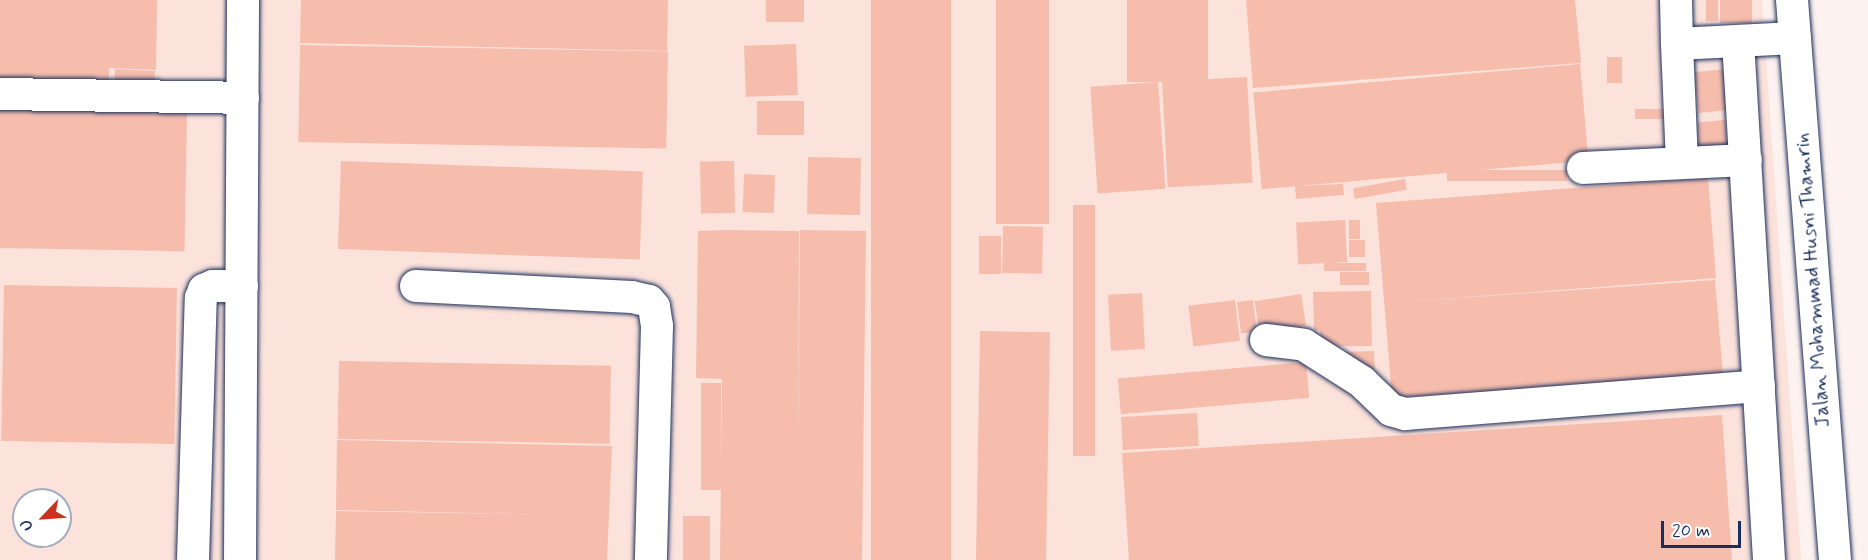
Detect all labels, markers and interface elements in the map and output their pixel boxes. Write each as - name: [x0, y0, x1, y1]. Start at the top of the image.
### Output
- street label: Jalan Mohammad Husni Thamrin: [1790, 128, 1836, 432]
- north arrow: [12, 488, 72, 548]
- scale bar: [1664, 509, 1744, 547]
- text: U: [15, 516, 39, 534]
- text: 20 m: [1672, 519, 1710, 543]

